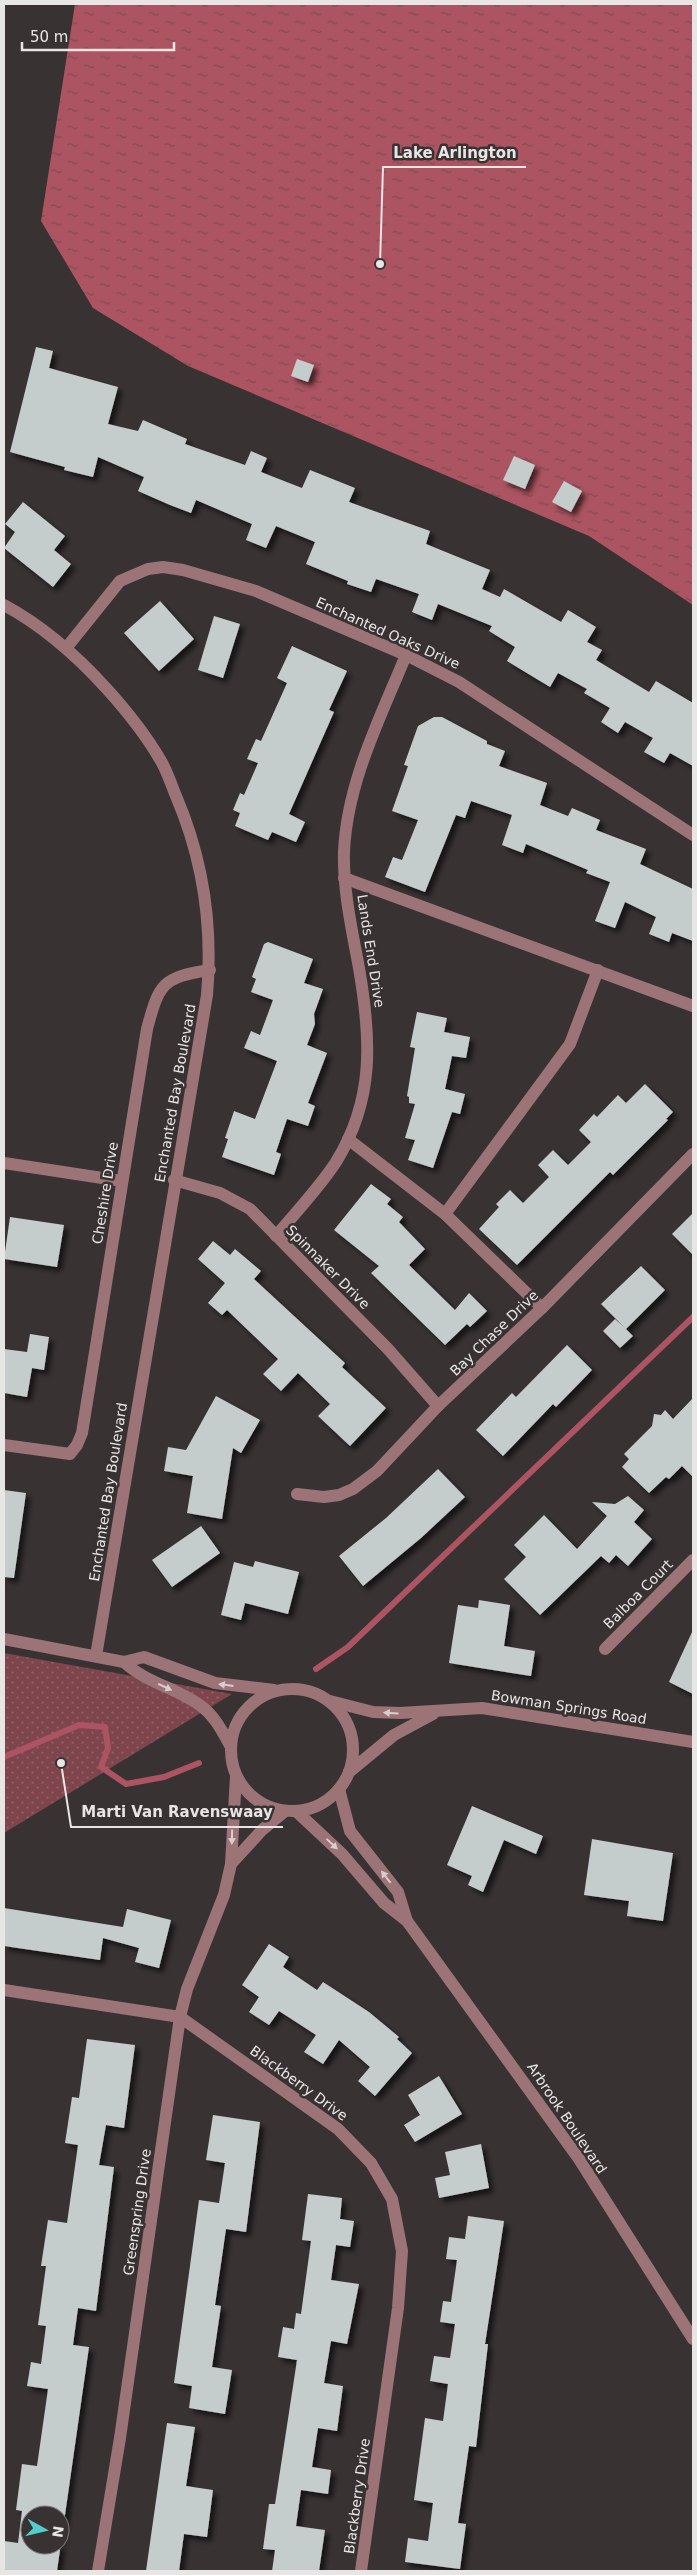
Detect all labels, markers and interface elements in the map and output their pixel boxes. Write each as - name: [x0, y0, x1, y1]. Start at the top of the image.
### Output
- scale bar: [22, 20, 175, 52]
- text: 50 m: [30, 28, 68, 46]
- callout: Lake Arlington: [383, 137, 526, 167]
- text: Lake Arlington: [393, 144, 517, 162]
- street label: Enchanted Oaks Drive: [314, 594, 462, 672]
- street label: Lands End Drive: [354, 893, 388, 1009]
- street label: Enchanted Bay Boulevard: [151, 1003, 199, 1183]
- street label: Cheshire Drive: [89, 1141, 121, 1245]
- street label: Spinnaker Drive: [283, 1222, 373, 1312]
- street label: Bay Chase Drive: [447, 1287, 541, 1379]
- street label: Enchanted Bay Boulevard: [86, 1401, 130, 1583]
- street label: Balboa Court: [600, 1556, 676, 1632]
- one-way arrow: [217, 1681, 233, 1689]
- one-way arrow: [158, 1684, 172, 1692]
- street label: Bowman Springs Road: [490, 1687, 648, 1727]
- one-way arrow: [383, 1708, 399, 1716]
- callout: Marti Van Ravenswaay: [71, 1797, 283, 1827]
- text: Marti Van Ravenswaay: [81, 1803, 273, 1821]
- one-way arrow: [227, 1829, 235, 1845]
- one-way arrow: [325, 1838, 337, 1850]
- one-way arrow: [381, 1871, 392, 1884]
- street label: Blackberry Drive: [247, 2042, 351, 2124]
- street label: Arbrook Boulevard: [524, 2060, 610, 2176]
- street label: Greenspring Drive: [120, 2148, 154, 2276]
- street label: Blackberry Drive: [341, 2437, 373, 2555]
- north arrow: [20, 2505, 70, 2555]
- text: N: [49, 2525, 67, 2539]

